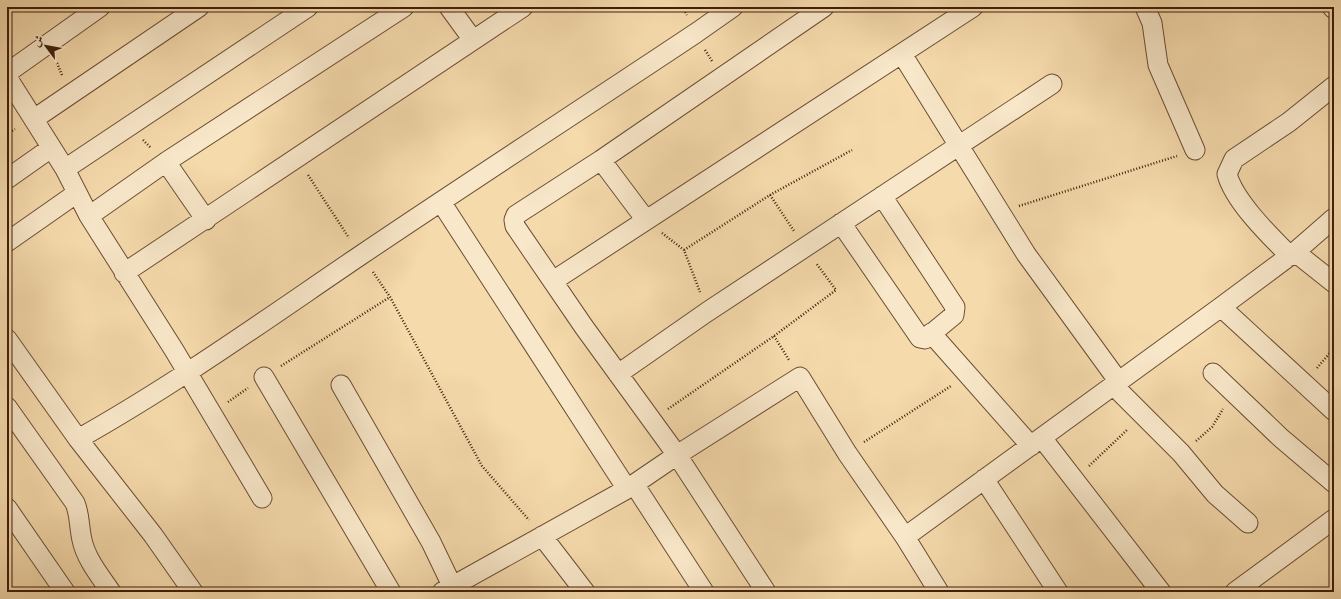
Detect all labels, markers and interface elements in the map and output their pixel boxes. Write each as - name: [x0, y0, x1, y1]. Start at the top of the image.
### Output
- north arrow: [26, 26, 66, 66]
- text: ش: [29, 32, 48, 50]

